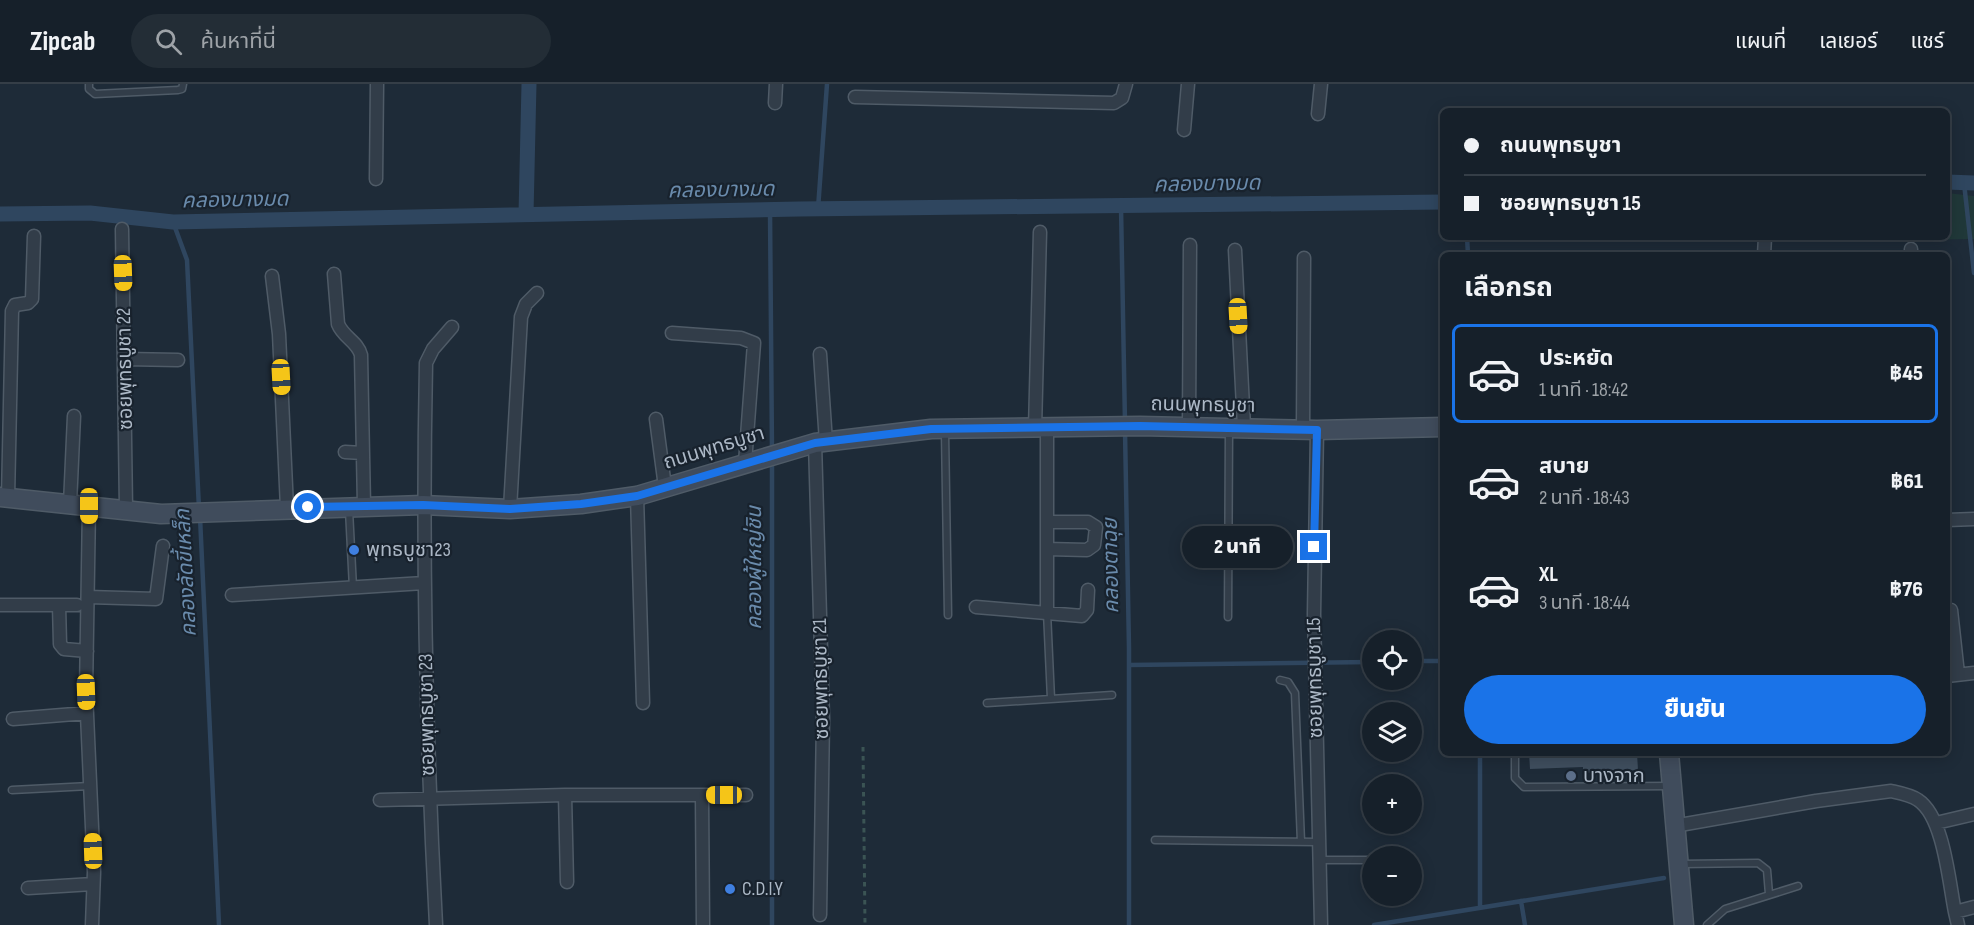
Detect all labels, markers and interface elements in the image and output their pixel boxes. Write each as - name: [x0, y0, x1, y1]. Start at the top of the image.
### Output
- search box: [131, 14, 551, 68]
- text: Zipcab: [30, 25, 95, 58]
- icon: search: [152, 25, 185, 58]
- text: ค้นหาที่นี่: [200, 28, 276, 55]
- text: แผนที่: [1735, 29, 1786, 54]
- text: เลเยอร์: [1819, 29, 1878, 54]
- text: แชร์: [1911, 29, 1944, 54]
- text: ถนนพุทธบูชา: [1500, 132, 1621, 159]
- water label: คลองบางมด: [1154, 171, 1262, 197]
- water label: คลองบางมด: [668, 177, 776, 203]
- water label: คลองบางมด: [182, 187, 290, 213]
- text: ซอยพุทธบูชา 15: [1500, 190, 1641, 217]
- car: [113, 255, 133, 291]
- text: เลือกรถ: [1464, 272, 1553, 304]
- car: [1228, 298, 1248, 334]
- street label: ซอยพุทธบูชา 22: [112, 308, 138, 430]
- text: ประหยัด: [1539, 345, 1614, 372]
- icon: car: [1467, 347, 1521, 401]
- car: [271, 359, 291, 395]
- text: ฿45: [1889, 360, 1923, 387]
- text: 1 นาที · 18:42: [1539, 378, 1628, 402]
- street label: ถนนพุทธบูชา: [1150, 392, 1256, 418]
- street label: ถนนพุทธบูชา: [660, 421, 768, 475]
- text: สบาย: [1539, 453, 1589, 480]
- icon: car: [1467, 455, 1521, 509]
- text: ฿61: [1890, 468, 1923, 495]
- text: 2 นาที · 18:43: [1539, 486, 1630, 510]
- car: [80, 488, 98, 524]
- route start: [294, 493, 321, 520]
- water label: คลองผู้ใหญ่ชิน: [742, 505, 767, 630]
- water label: คลองลัดขี้เหล็ก: [167, 507, 202, 638]
- water label: คลองตาฉุย: [1098, 517, 1124, 614]
- callout: 2 นาที: [1182, 526, 1293, 568]
- route end: [1300, 533, 1327, 560]
- text: 2 นาที: [1214, 535, 1261, 559]
- place label: พุทธบูชา23: [366, 538, 451, 562]
- marker: พุทธบูชา23: [347, 543, 361, 557]
- text: XL: [1539, 561, 1558, 588]
- icon: car: [1467, 563, 1521, 617]
- text: ฿76: [1890, 576, 1923, 603]
- text: 3 นาที · 18:44: [1539, 591, 1630, 615]
- street label: ซอยพุทธบูชา 15: [1302, 617, 1328, 739]
- street label: ซอยพุทธบูชา 21: [808, 618, 834, 740]
- map controls: [1362, 630, 1422, 906]
- button: locate: [1362, 630, 1422, 690]
- street label: ซอยพุทธบูชา 23: [414, 654, 440, 776]
- car: [76, 674, 96, 710]
- button: ยืนยัน: [1464, 675, 1926, 744]
- button: layers: [1362, 702, 1422, 762]
- place label: บางจาก: [1583, 764, 1645, 788]
- marker: บางจาก: [1564, 769, 1578, 783]
- button: +: [1362, 774, 1422, 834]
- car: [706, 786, 742, 804]
- car: [83, 833, 103, 869]
- button: −: [1362, 846, 1422, 906]
- place label: C.D.I.Y: [742, 877, 783, 901]
- marker: C.D.I.Y: [723, 882, 737, 896]

